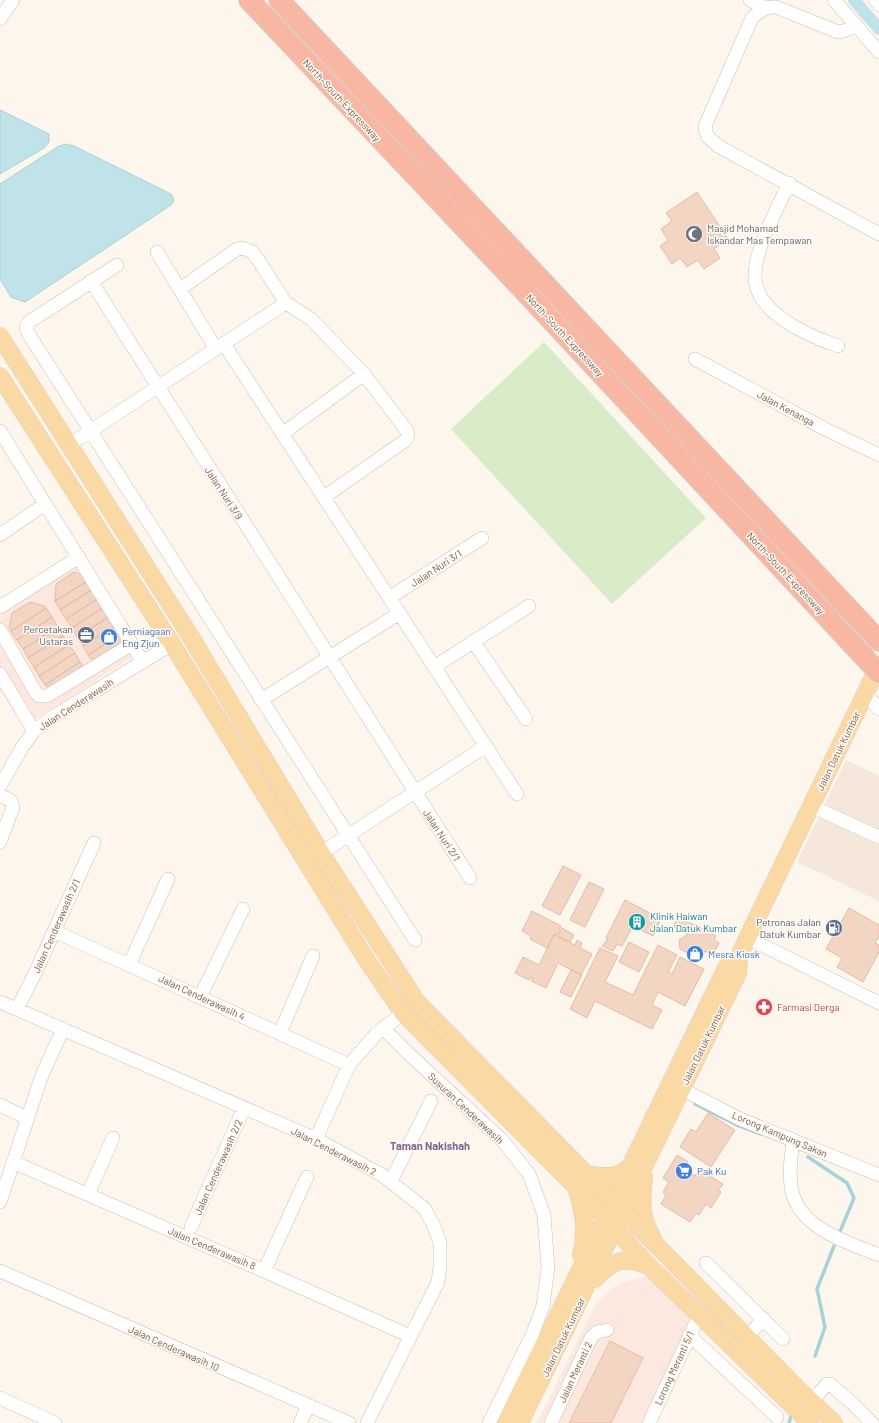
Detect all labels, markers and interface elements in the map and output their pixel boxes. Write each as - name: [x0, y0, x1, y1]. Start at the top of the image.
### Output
- street label: North–South Expressway: [301, 56, 384, 144]
- place label: Masjid Mohamad Iskandar Mas Tempawan: [707, 222, 812, 246]
- mosque icon: Masjid Mohamad Iskandar Mas Tempawan: [684, 224, 704, 244]
- street label: North–South Expressway: [524, 291, 607, 379]
- street label: Jalan Kenanga: [755, 388, 817, 428]
- street label: Jalan Nuri 3/9: [203, 464, 245, 522]
- street label: North–South Expressway: [745, 529, 828, 617]
- street label: Jalan Nuri 3/1: [408, 547, 464, 589]
- place label: Percetakan Ustaras: [24, 623, 73, 647]
- office icon: Percetakan Ustaras: [76, 625, 96, 645]
- place label: Perniagaan Eng Zjun: [122, 625, 171, 649]
- shop icon: Perniagaan Eng Zjun: [99, 627, 119, 647]
- street label: Jalan Cenderawasih: [36, 675, 116, 733]
- street label: Jalan Datuk Kumbar: [814, 709, 863, 793]
- street label: Jalan Nuri 2/1: [421, 807, 463, 863]
- street label: Jalan Cenderawasih 2/1: [30, 877, 82, 975]
- place label: Klinik Haiwan Jalan Datuk Kumbar: [650, 910, 737, 934]
- building icon: Klinik Haiwan Jalan Datuk Kumbar: [627, 912, 647, 932]
- place label: Petronas Jalan Datuk Kumbar: [756, 916, 821, 940]
- fuel station icon: Petronas Jalan Datuk Kumbar: [824, 918, 844, 938]
- shop icon: Mesra Kiosk: [685, 944, 705, 964]
- place label: Mesra Kiosk: [708, 948, 760, 960]
- street label: Jalan Cenderawasih 4: [157, 972, 247, 1022]
- pharmacy icon: Farmasi Derga: [754, 997, 774, 1017]
- place label: Farmasi Derga: [777, 1001, 839, 1013]
- street label: Jalan Datuk Kumbar: [679, 1003, 728, 1087]
- street label: Susuran Cenderawasih: [426, 1070, 506, 1146]
- street label: Lorong Kampung Sakan: [731, 1108, 829, 1160]
- street label: Jalan Cenderawasih 2/2: [191, 1117, 245, 1217]
- street label: Jalan Cenderawasih 2: [289, 1124, 379, 1178]
- district label: Taman Nakishah: [390, 1139, 470, 1152]
- supermarket icon: Pak Ku: [674, 1161, 694, 1181]
- place label: Pak Ku: [697, 1165, 726, 1177]
- street label: Jalan Cenderawasih 8: [166, 1224, 258, 1272]
- street label: Jalan Datuk Kumbar: [539, 1295, 588, 1379]
- street label: Jalan Cenderawasih 10: [127, 1323, 221, 1373]
- street label: Lorong Meranti 5/1: [652, 1329, 696, 1407]
- street label: Jalan Meranti 2: [556, 1340, 594, 1404]

